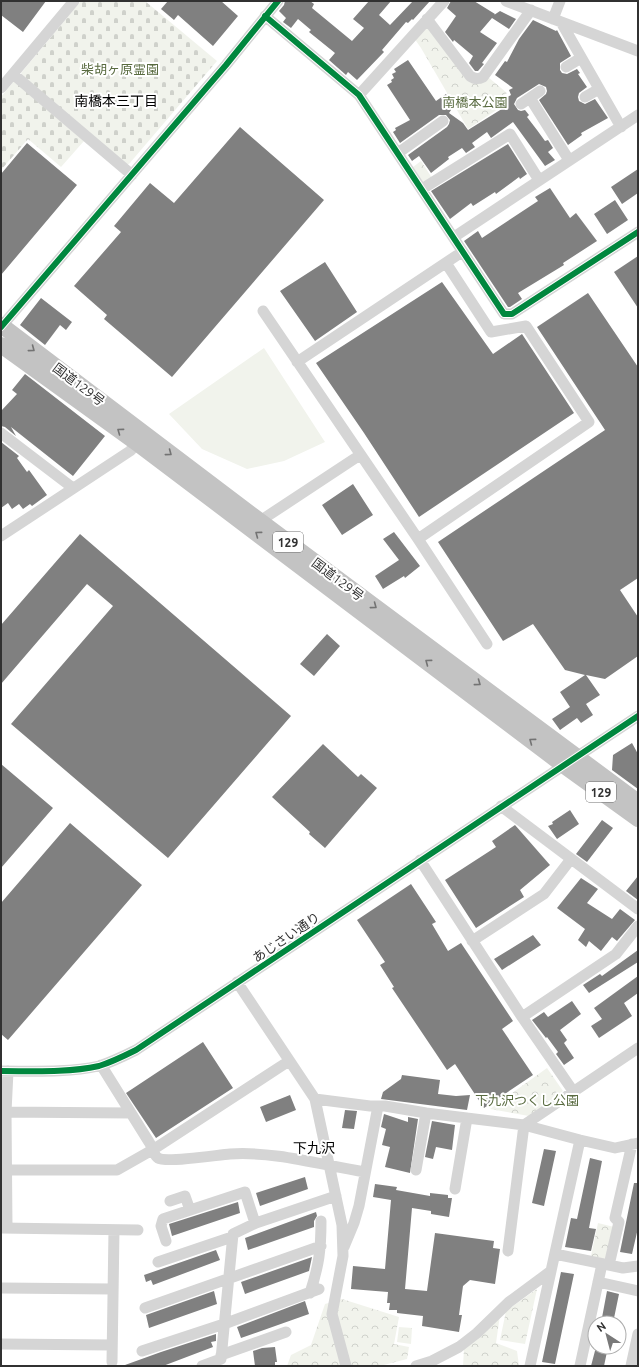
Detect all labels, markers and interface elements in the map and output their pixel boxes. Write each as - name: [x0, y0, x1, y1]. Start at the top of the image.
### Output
- park label: 柴胡ヶ原霊園: [81, 62, 159, 76]
- district label: 南橋本三丁目: [74, 93, 158, 109]
- park label: 南橋本公園: [442, 95, 508, 109]
- one-way arrow: [28, 344, 35, 351]
- street label: 国道129号: [50, 360, 108, 408]
- one-way arrow: [117, 429, 124, 436]
- one-way arrow: [164, 448, 171, 455]
- one-way arrow: [255, 532, 262, 539]
- road number: 129: [273, 532, 303, 552]
- street label: 国道129号: [309, 555, 367, 603]
- one-way arrow: [370, 601, 377, 609]
- one-way arrow: [426, 660, 433, 667]
- one-way arrow: [474, 679, 481, 686]
- one-way arrow: [529, 739, 536, 746]
- road number: 129: [586, 782, 616, 802]
- street label: あじさい通り: [250, 909, 322, 965]
- park label: 下九沢つくし公園: [475, 1093, 579, 1107]
- district label: 下九沢: [293, 1140, 335, 1156]
- north arrow: [587, 1315, 627, 1355]
- text: N: [594, 1320, 608, 1334]

